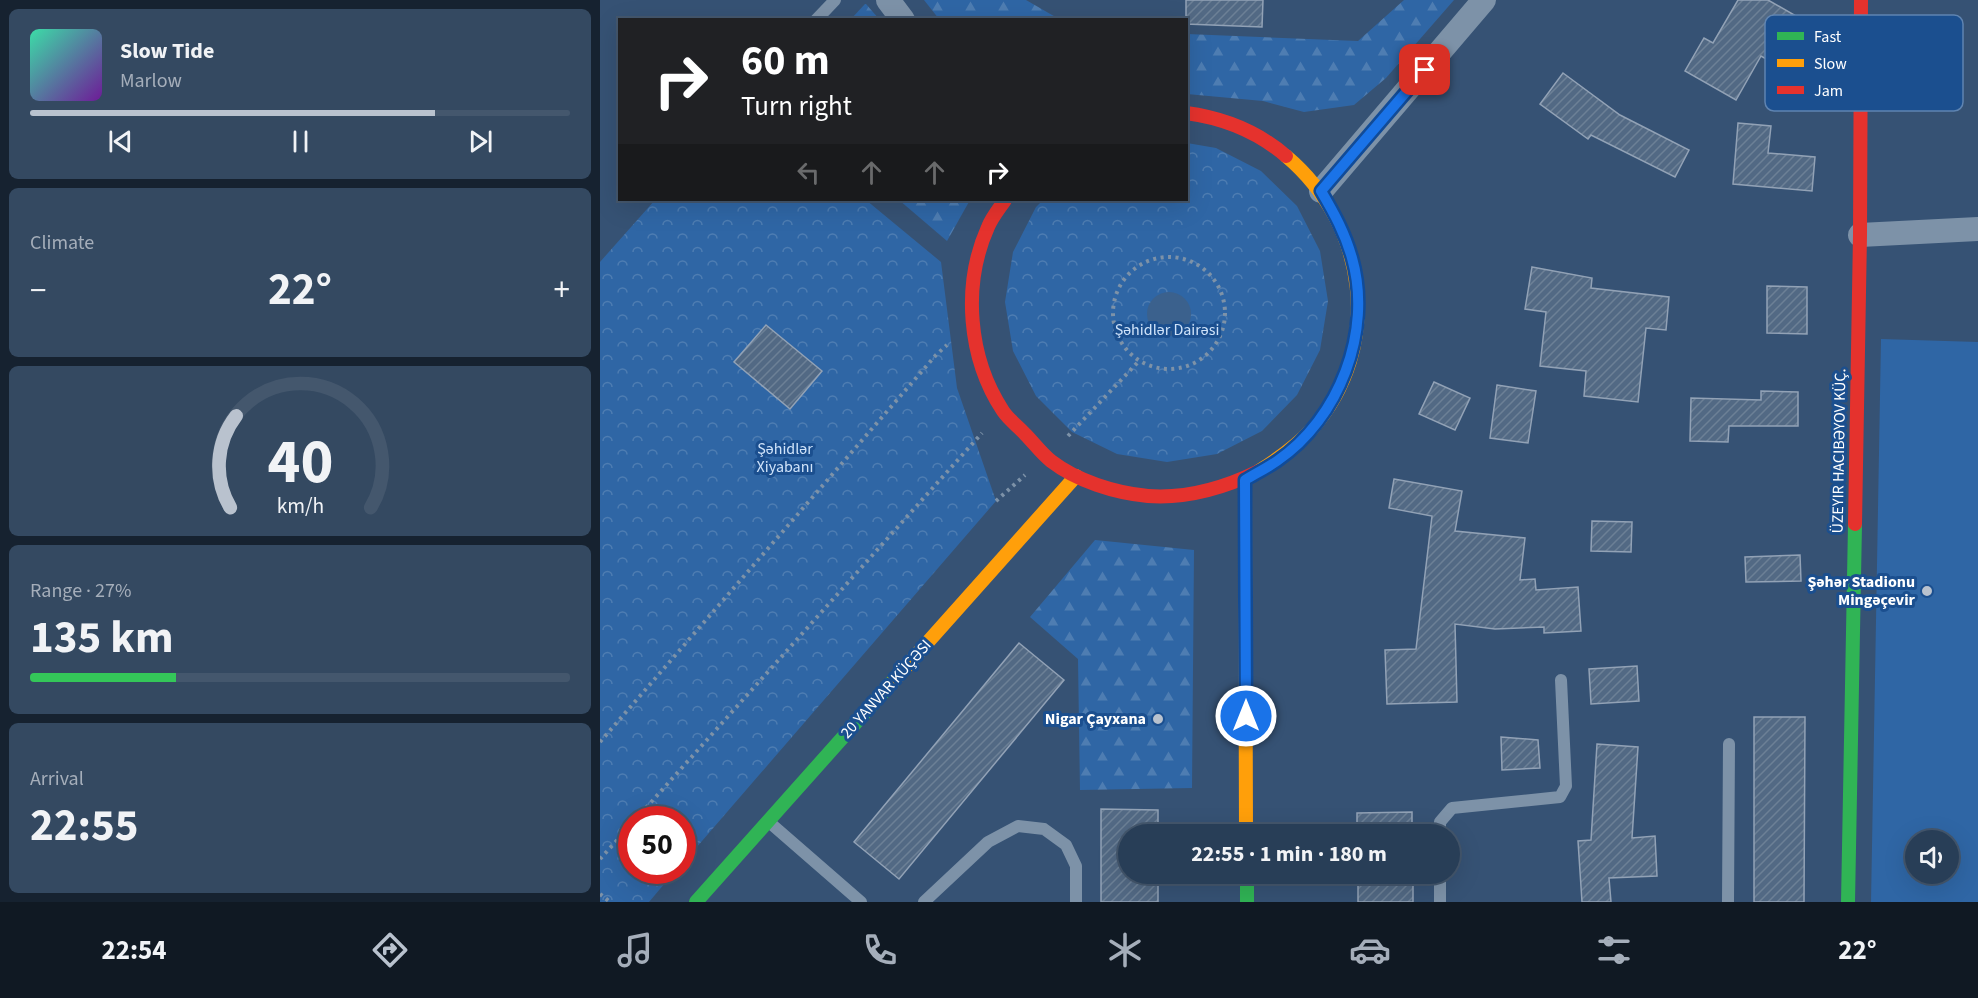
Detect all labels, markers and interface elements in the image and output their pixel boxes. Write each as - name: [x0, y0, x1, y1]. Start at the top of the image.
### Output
- legend: [1765, 15, 1963, 111]
- text: Fast: [1814, 26, 1842, 48]
- text: 60 m: [741, 31, 830, 91]
- text: Slow Tide: [120, 35, 214, 67]
- icon: right: [642, 42, 720, 120]
- pin: [1399, 44, 1450, 95]
- icon: arrive: [1408, 53, 1441, 86]
- text: Slow: [1814, 53, 1847, 75]
- text: Marlow: [120, 67, 182, 95]
- text: Jam: [1814, 80, 1843, 102]
- text: Turn right: [741, 87, 852, 126]
- icon: previous: [104, 125, 137, 158]
- icon: pause: [284, 125, 317, 158]
- icon: next: [464, 125, 497, 158]
- icon: left: [792, 156, 825, 189]
- icon: ahead: [855, 156, 888, 189]
- icon: ahead: [918, 156, 951, 189]
- icon: right: [981, 156, 1014, 189]
- text: Climate: [30, 229, 94, 257]
- text: 22°: [268, 258, 332, 322]
- text: −: [30, 267, 46, 314]
- text: +: [554, 267, 570, 314]
- park label: Şəhidlər Dairəsi: [1115, 319, 1219, 341]
- street label: ÜZEYIR HACIBƏYOV KÜÇ.: [1827, 368, 1851, 534]
- text: 40: [267, 418, 333, 507]
- park label: Şəhidlər Xiyabanı: [757, 438, 813, 478]
- text: km/h: [276, 491, 324, 522]
- place label: Şəhər Stadionu Mingəçevir: [1807, 571, 1916, 611]
- text: Range · 27%: [30, 577, 131, 605]
- marker: Şəhər Stadionu Mingəçevir: [1920, 584, 1934, 598]
- text: 135 km: [30, 606, 174, 670]
- street label: 20 YANVAR KÜÇƏSI: [836, 635, 936, 743]
- position arrow: [1214, 684, 1278, 748]
- place label: Nigar Çayxana: [1045, 708, 1146, 730]
- marker: Nigar Çayxana: [1151, 712, 1165, 726]
- text: Arrival: [30, 765, 84, 793]
- text: 22:55: [30, 794, 139, 858]
- speed limit sign: 50: [618, 806, 696, 884]
- map controls: [1905, 830, 1959, 884]
- button: sound: [1905, 830, 1959, 884]
- text: 22:55 · 1 min · 180 m: [1191, 838, 1387, 870]
- icon: directions: [369, 929, 411, 971]
- icon: music: [614, 929, 656, 971]
- icon: phone: [859, 929, 901, 971]
- icon: climate: [1104, 929, 1146, 971]
- icon: car: [1349, 929, 1391, 971]
- icon: filters: [1593, 929, 1635, 971]
- text: 22:54: [101, 931, 167, 970]
- text: 22°: [1838, 931, 1877, 970]

